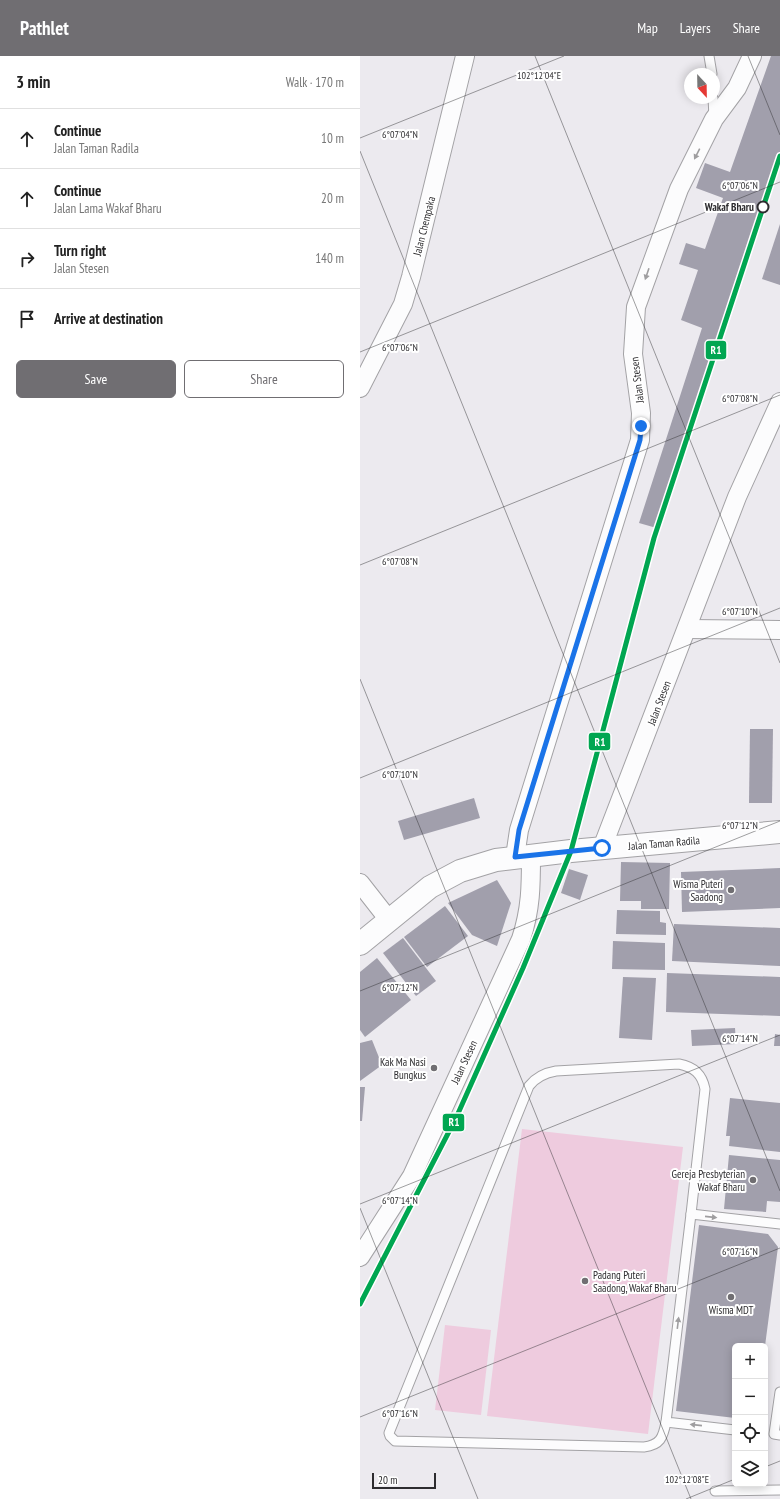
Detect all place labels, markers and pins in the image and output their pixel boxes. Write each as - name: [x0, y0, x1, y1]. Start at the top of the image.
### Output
- place label: Wakaf Bharu: [704, 200, 754, 214]
- marker: Wakaf Bharu: [756, 200, 770, 214]
- place label: Wisma Puteri Saadong: [673, 877, 723, 904]
- marker: Wisma Puteri Saadong: [726, 885, 736, 895]
- place label: Kak Ma Nasi Bungkus: [380, 1055, 426, 1082]
- marker: Kak Ma Nasi Bungkus: [429, 1063, 439, 1073]
- place label: Gereja Presbyterian Wakaf Bharu: [672, 1167, 745, 1194]
- marker: Gereja Presbyterian Wakaf Bharu: [748, 1175, 758, 1185]
- place label: Padang Puteri Saadong, Wakaf Bharu: [593, 1268, 677, 1295]
- marker: Padang Puteri Saadong, Wakaf Bharu: [580, 1276, 590, 1286]
- marker: Wisma MDT: [726, 1292, 736, 1302]
- place label: Wisma MDT: [709, 1303, 753, 1317]

